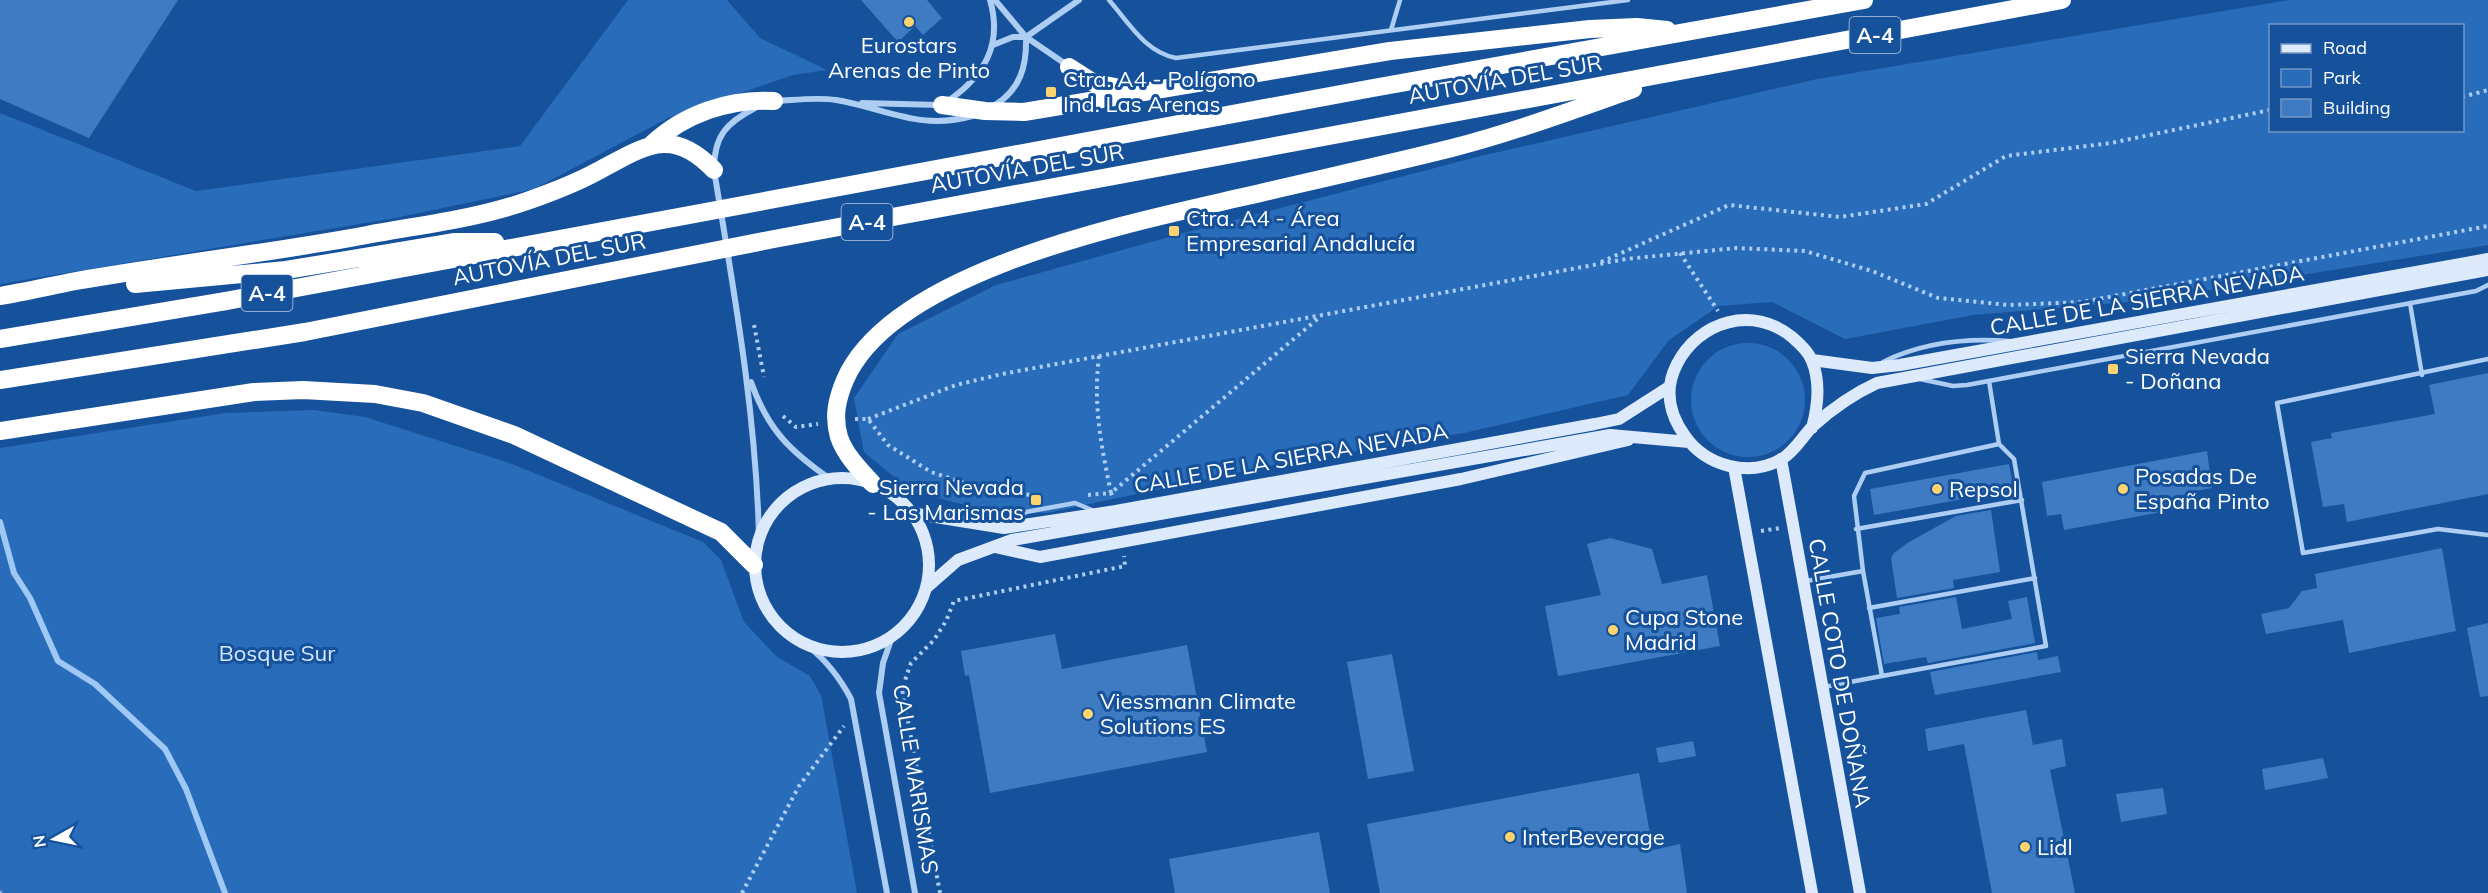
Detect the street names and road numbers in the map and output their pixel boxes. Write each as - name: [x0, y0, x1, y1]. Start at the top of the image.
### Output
- road number: A-4: [1850, 17, 1900, 53]
- street label: AUTOVÍA DEL SUR: [1406, 48, 1604, 110]
- street label: AUTOVÍA DEL SUR: [928, 137, 1126, 199]
- road number: A-4: [842, 204, 892, 240]
- street label: AUTOVÍA DEL SUR: [450, 227, 648, 291]
- street label: CALLE DE LA SIERRA NEVADA: [1988, 259, 2306, 341]
- road number: A-4: [242, 275, 292, 311]
- street label: CALLE DE LA SIERRA NEVADA: [1132, 417, 1450, 499]
- street label: CALLE COTO DE DOÑANA: [1803, 536, 1877, 810]
- street label: CALLE MARISMAS: [887, 682, 945, 876]

